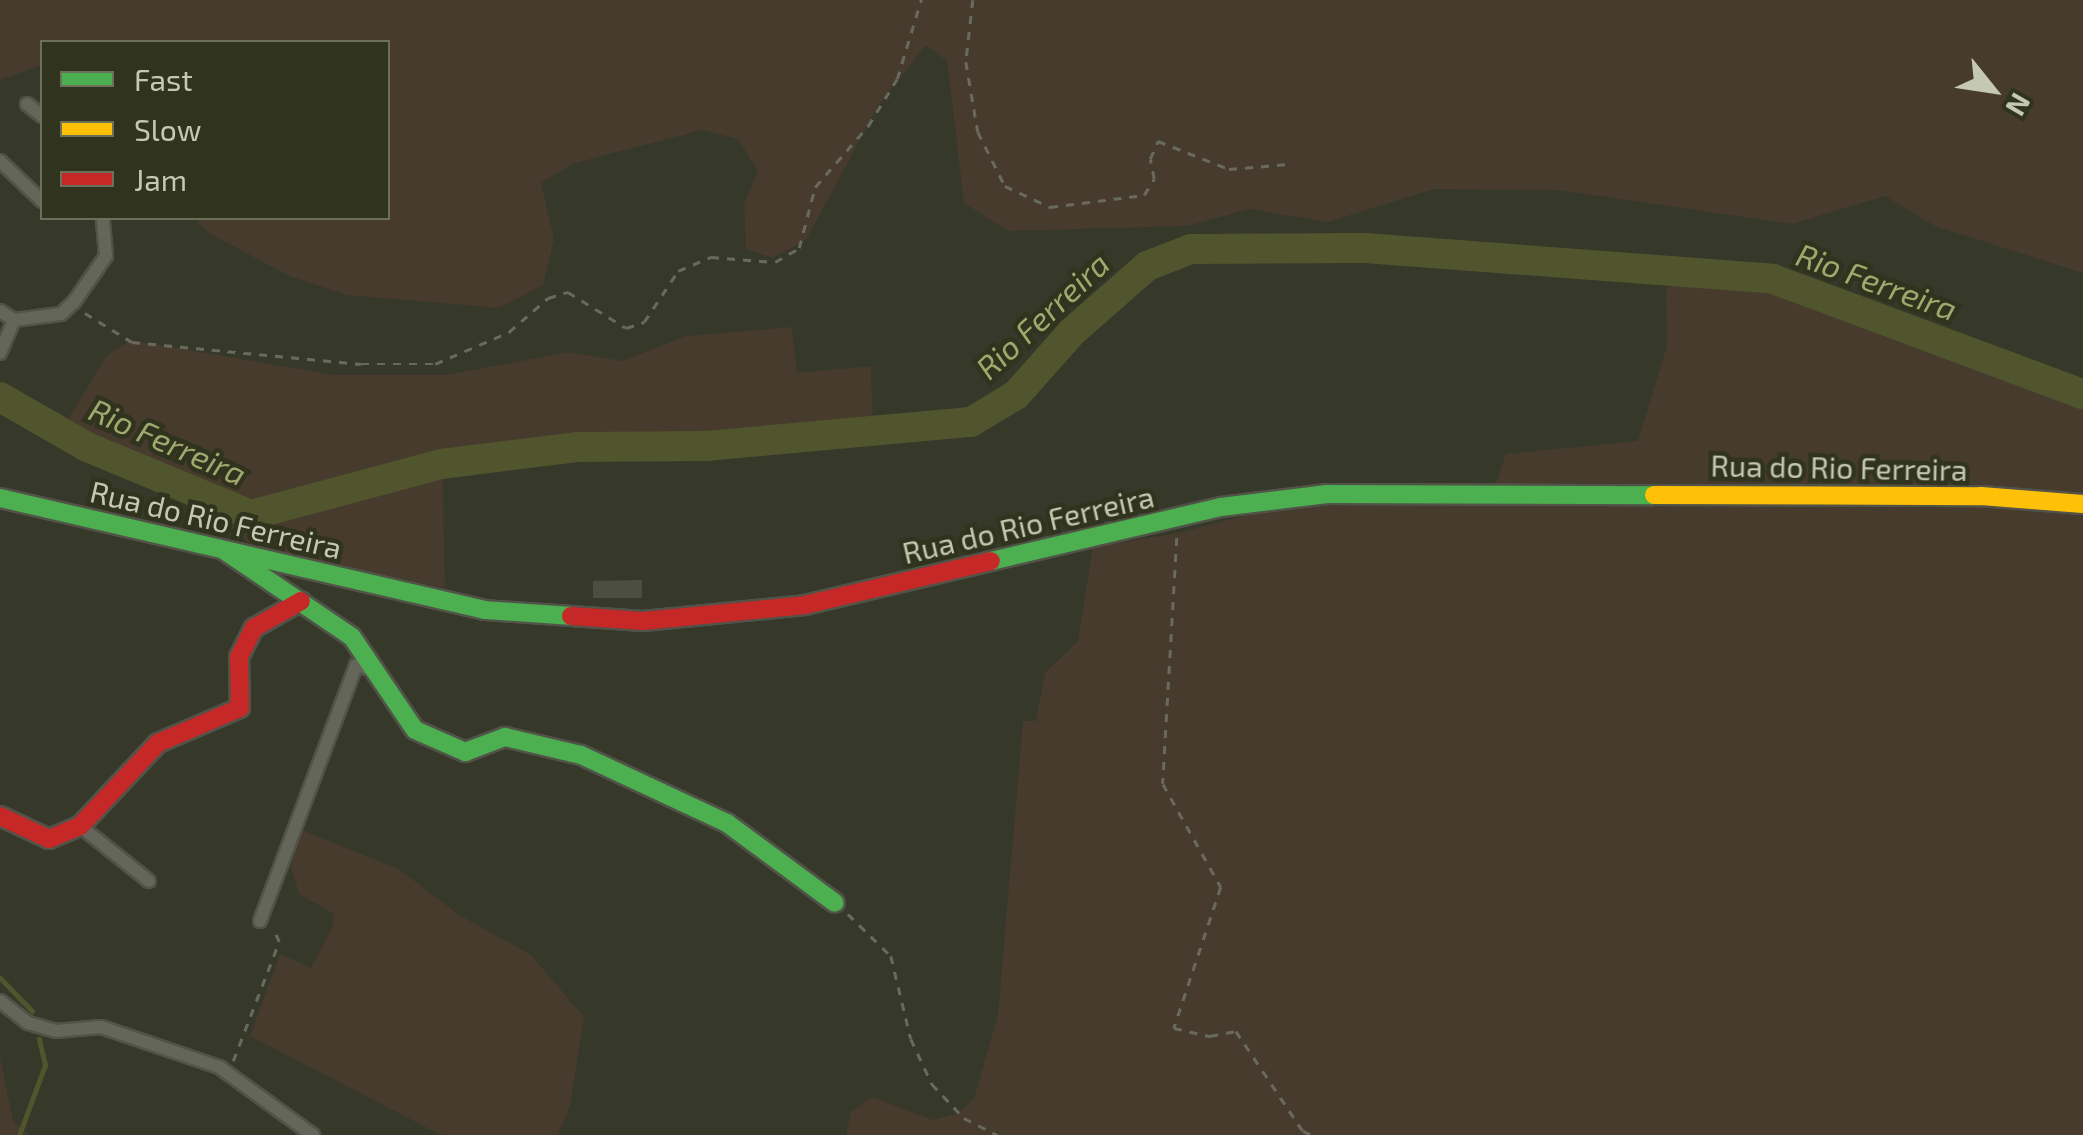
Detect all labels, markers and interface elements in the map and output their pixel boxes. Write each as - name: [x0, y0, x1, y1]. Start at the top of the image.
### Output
- legend: [40, 40, 390, 220]
- north arrow: [1943, 40, 2043, 140]
- text: Fast: [134, 61, 193, 97]
- text: N: [1999, 88, 2039, 122]
- text: Slow: [134, 111, 201, 147]
- text: Jam: [134, 161, 187, 197]
- water label: Rio Ferreira: [1792, 234, 1962, 328]
- water label: Rio Ferreira: [968, 244, 1116, 386]
- water label: Rio Ferreira: [84, 389, 252, 493]
- street label: Rua do Rio Ferreira: [1710, 447, 1968, 487]
- street label: Rua do Rio Ferreira: [87, 473, 345, 565]
- street label: Rua do Rio Ferreira: [899, 478, 1157, 570]

